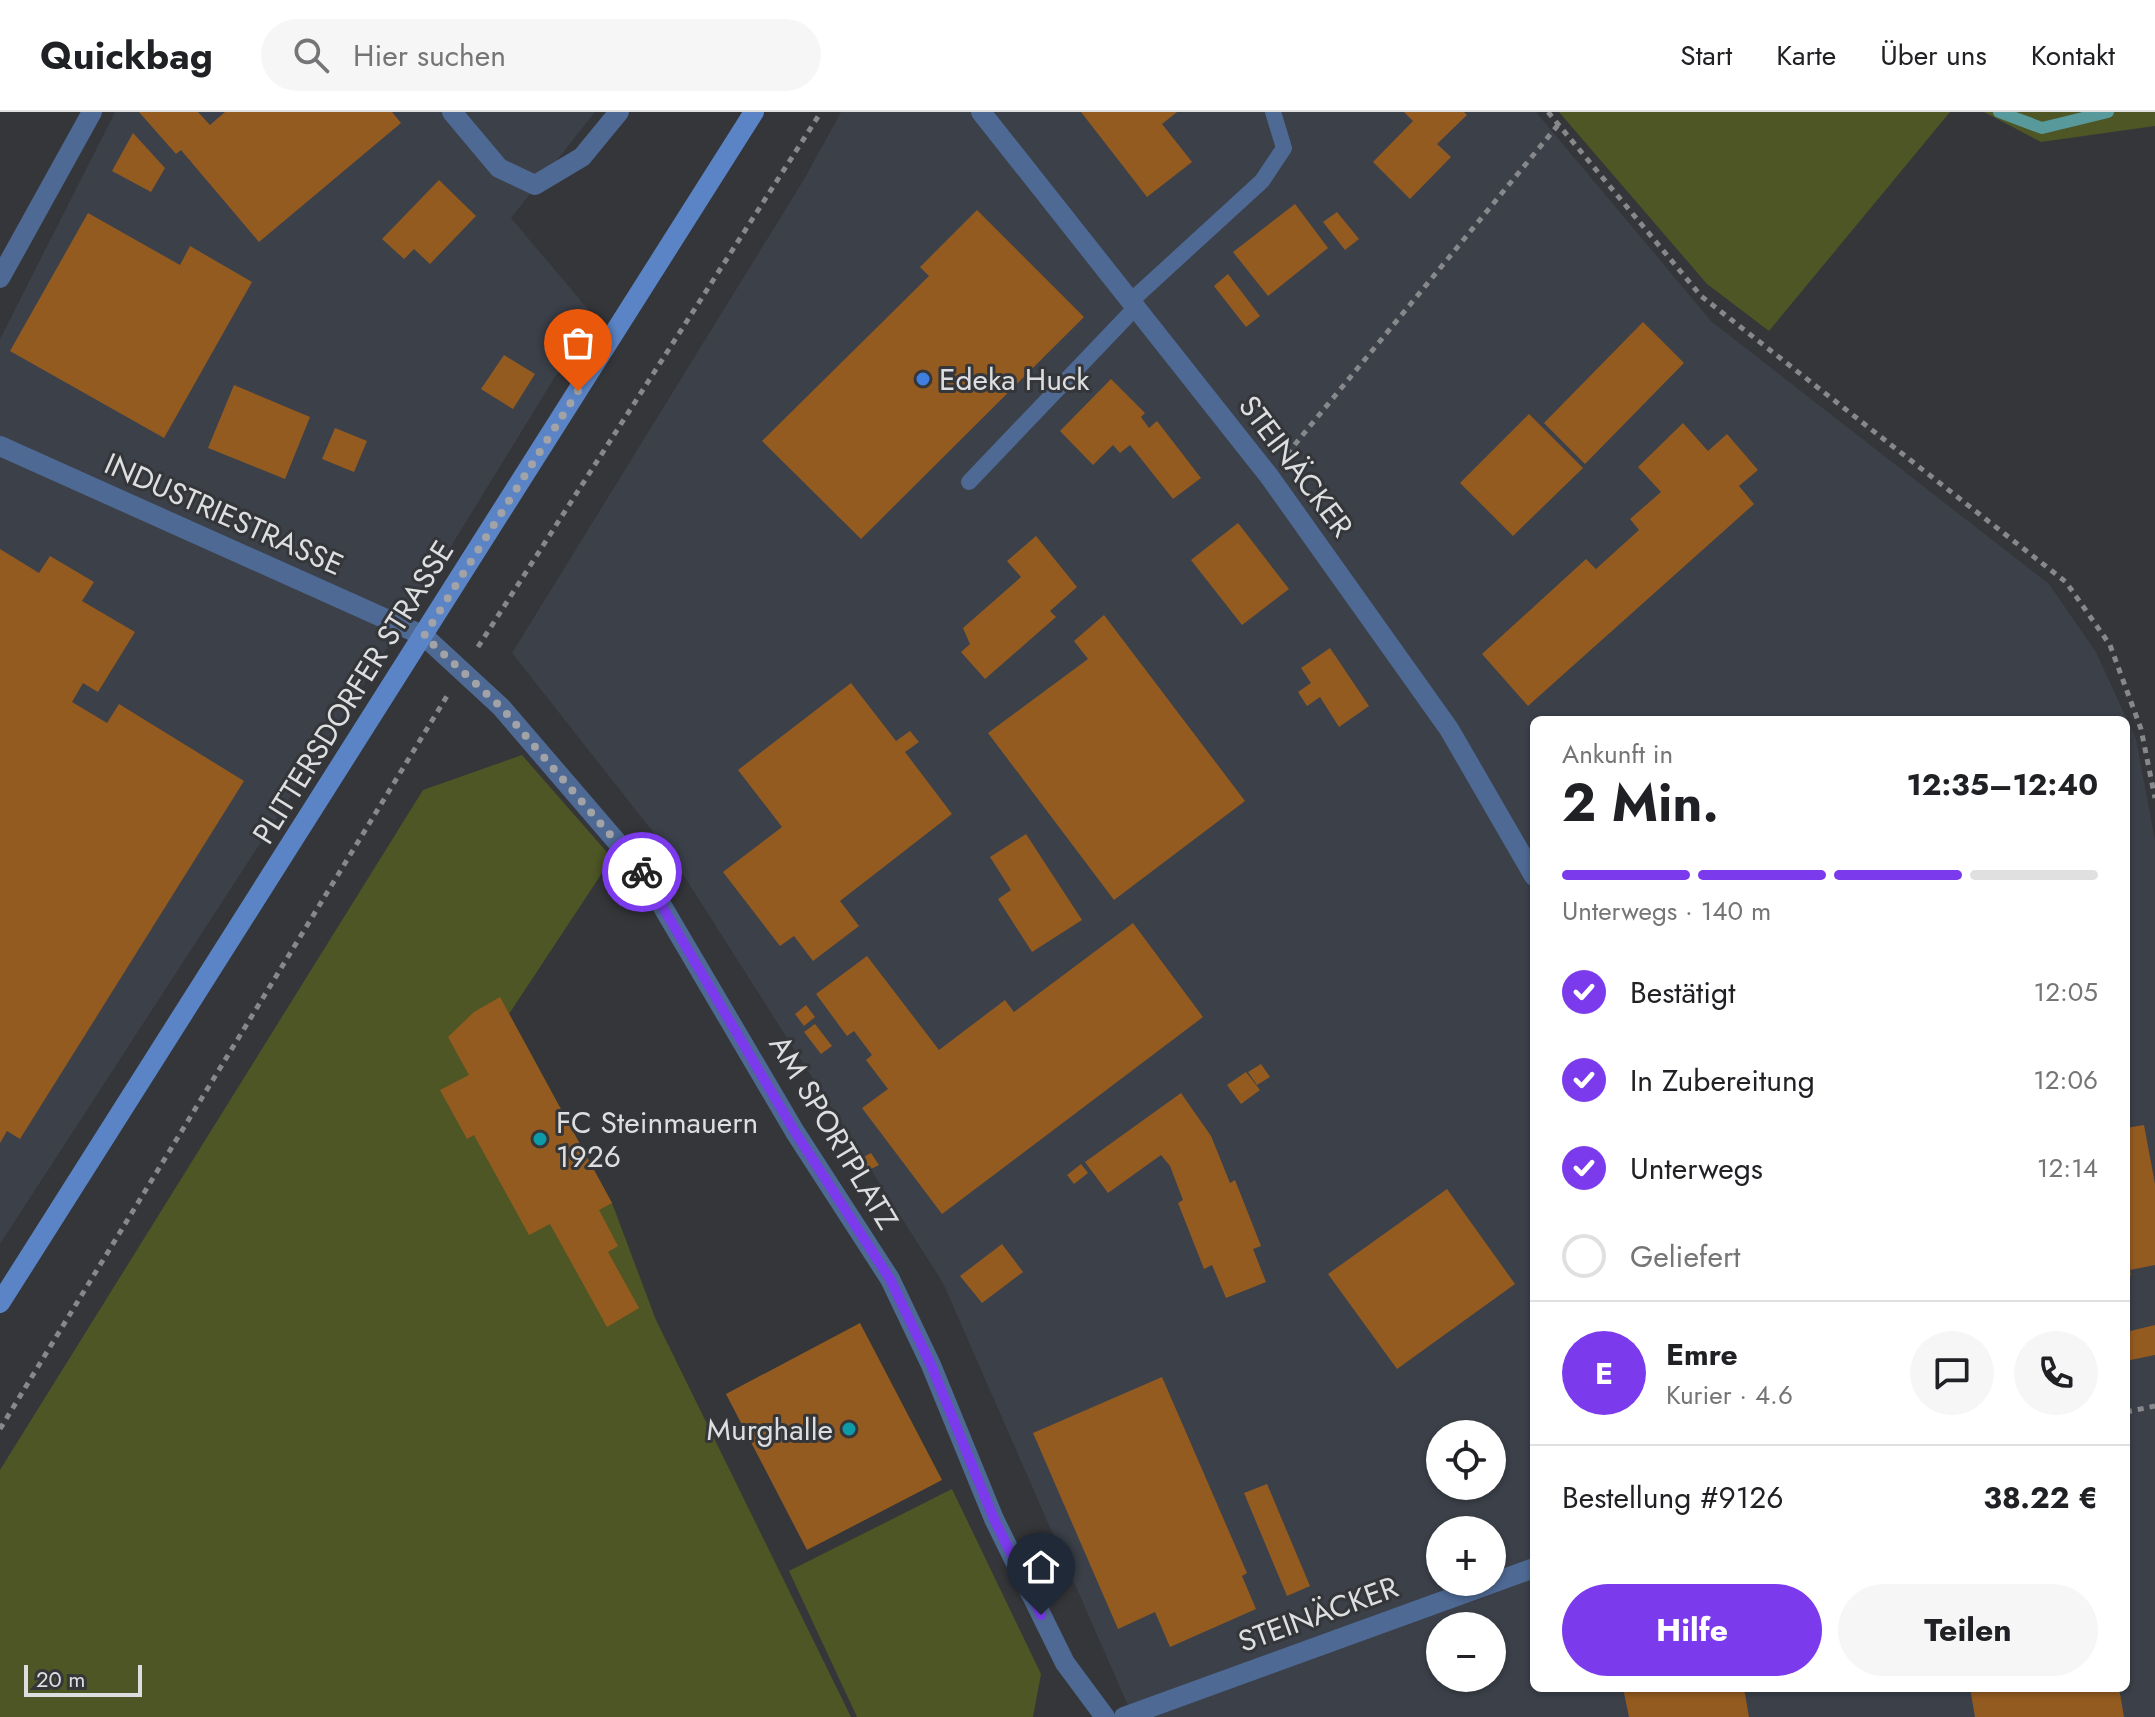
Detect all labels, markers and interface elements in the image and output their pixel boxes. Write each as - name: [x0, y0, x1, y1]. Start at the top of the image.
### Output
- search box: [261, 19, 821, 91]
- text: Quickbag: [40, 28, 213, 83]
- icon: search: [289, 33, 333, 77]
- text: Hier suchen: [353, 34, 506, 77]
- text: Start: [1680, 35, 1732, 76]
- text: Karte: [1776, 35, 1836, 76]
- text: Über uns: [1880, 35, 1987, 76]
- text: Kontakt: [2031, 35, 2115, 76]
- pin: [544, 309, 612, 391]
- icon: bag: [556, 321, 600, 365]
- place label: Edeka Huck: [939, 358, 1090, 401]
- marker: Edeka Huck: [914, 370, 932, 388]
- street label: STEINÄCKER: [1229, 386, 1364, 546]
- street label: INDUSTRIESTRASSE: [98, 442, 350, 586]
- street label: PLITTERSDORFER STRASSE: [242, 532, 464, 852]
- text: Ankunft in: [1562, 735, 1673, 773]
- text: 12:35–12:40: [1906, 763, 2098, 806]
- text: 2 Min.: [1562, 765, 1719, 841]
- courier: [602, 832, 682, 912]
- icon: bike: [620, 850, 664, 894]
- text: Unterwegs · 140 m: [1562, 892, 1771, 930]
- icon: check: [1562, 970, 1606, 1014]
- text: Bestätigt: [1630, 971, 1735, 1014]
- text: 12:05: [2033, 973, 2098, 1011]
- street label: AM SPORTPLATZ: [759, 1027, 909, 1237]
- icon: check: [1562, 1058, 1606, 1102]
- text: In Zubereitung: [1630, 1059, 1815, 1102]
- text: 12:06: [2033, 1061, 2098, 1099]
- place label: FC Steinmauern 1926: [556, 1101, 758, 1178]
- marker: FC Steinmauern 1926: [531, 1130, 549, 1148]
- icon: check: [1562, 1146, 1606, 1190]
- text: Unterwegs: [1630, 1147, 1763, 1190]
- text: 12:14: [2037, 1149, 2098, 1187]
- text: Geliefert: [1630, 1235, 1740, 1278]
- button: chat: [1910, 1331, 1994, 1415]
- button: phone: [2014, 1331, 2098, 1415]
- text: Emre: [1666, 1333, 1738, 1376]
- text: E: [1595, 1352, 1613, 1395]
- text: Kurier · 4.6: [1666, 1376, 1793, 1414]
- place label: Murghalle: [707, 1408, 833, 1451]
- marker: Murghalle: [840, 1420, 858, 1438]
- map controls: [1426, 1420, 1506, 1692]
- button: locate: [1426, 1420, 1506, 1500]
- text: Bestellung #9126: [1562, 1476, 1784, 1519]
- text: 38.22 €: [1983, 1476, 2098, 1519]
- button: +: [1426, 1516, 1506, 1596]
- pin: [1007, 1533, 1075, 1615]
- icon: home: [1019, 1545, 1063, 1589]
- street label: STEINÄCKER: [1232, 1565, 1404, 1663]
- button: Hilfe: [1562, 1584, 1822, 1676]
- button: Teilen: [1838, 1584, 2098, 1676]
- button: −: [1426, 1612, 1506, 1692]
- scale bar: [24, 1661, 142, 1697]
- text: 20 m: [36, 1663, 85, 1695]

